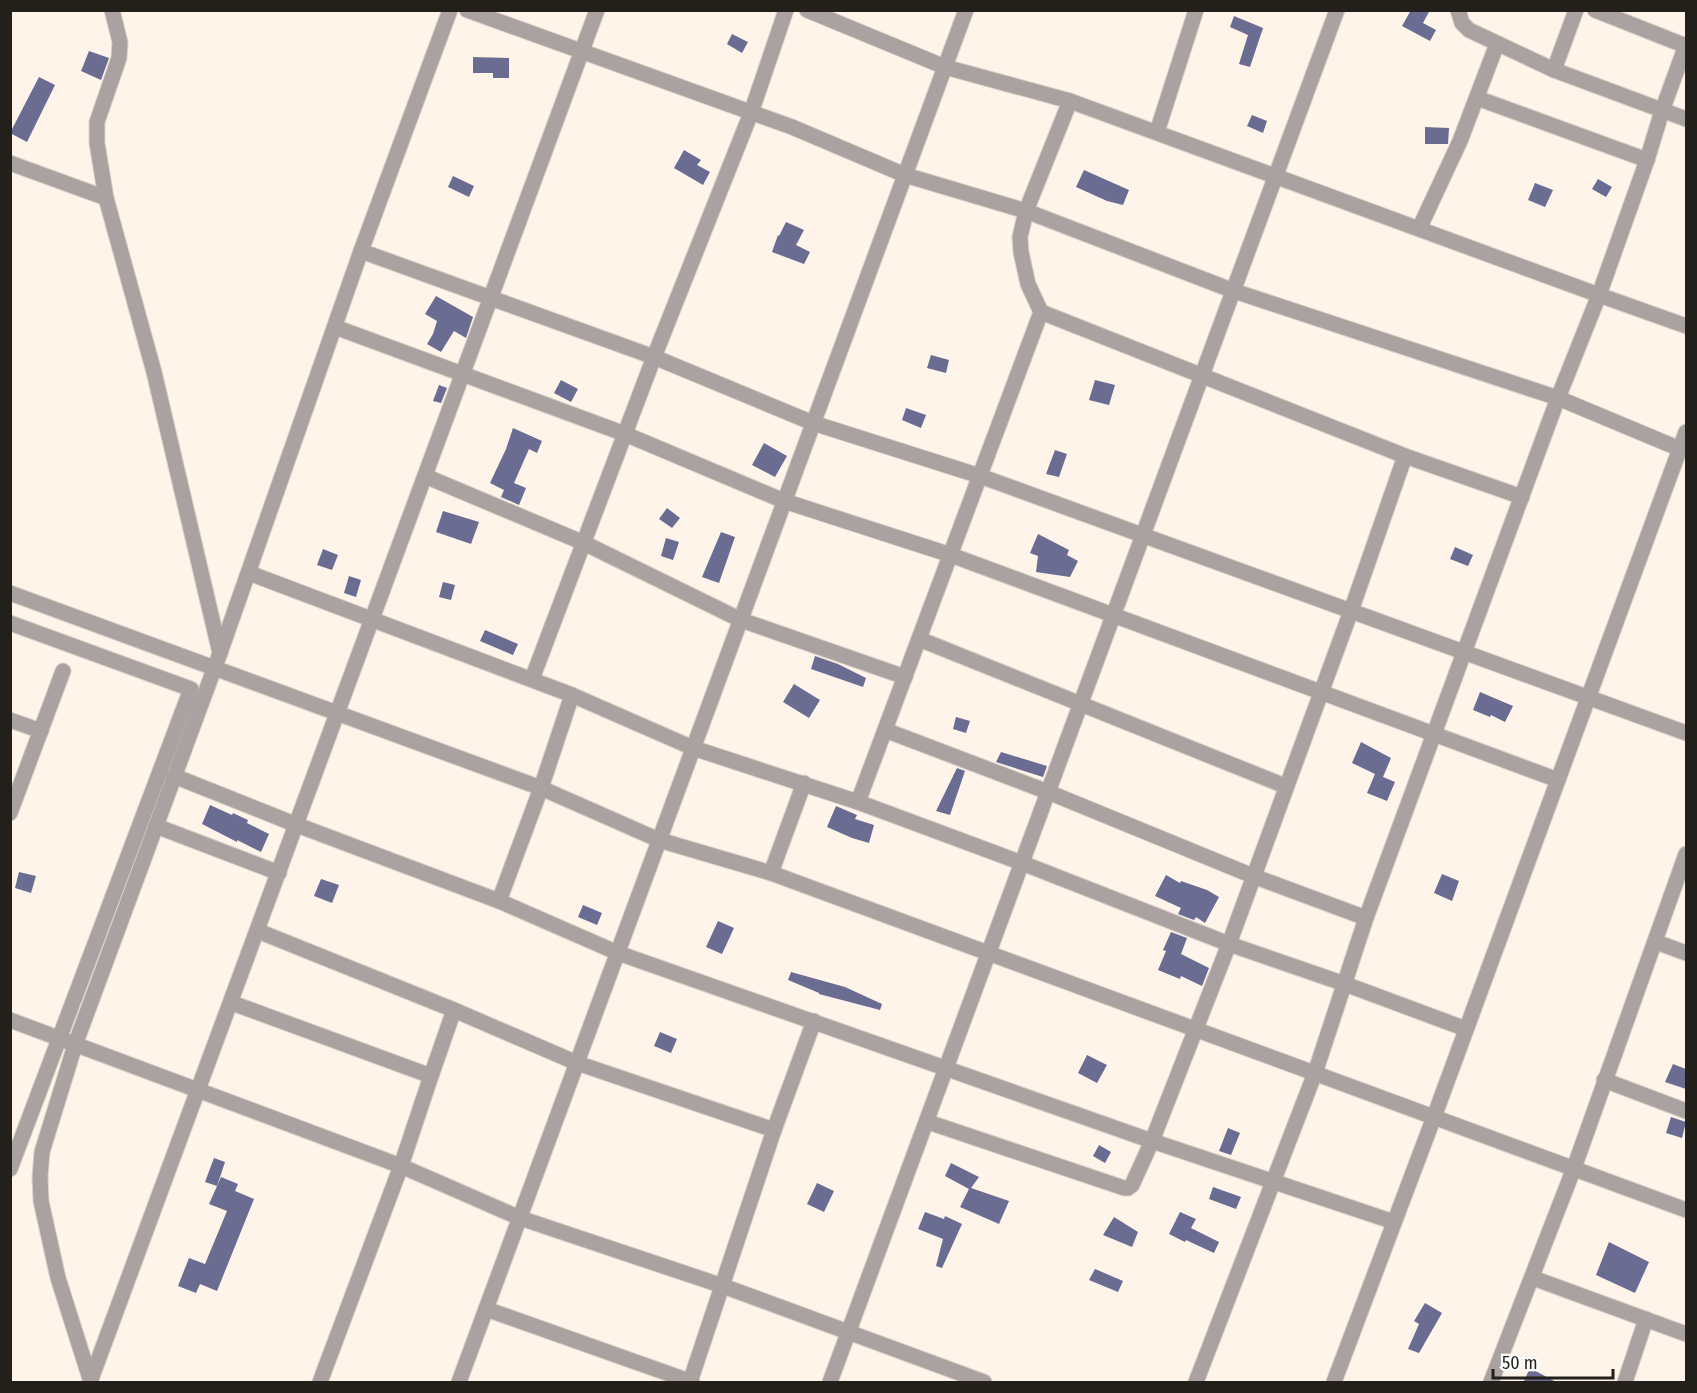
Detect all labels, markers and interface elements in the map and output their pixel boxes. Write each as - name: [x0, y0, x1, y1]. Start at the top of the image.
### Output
- scale bar: [1493, 1342, 1613, 1380]
- text: 50 m: [1502, 1352, 1538, 1374]

